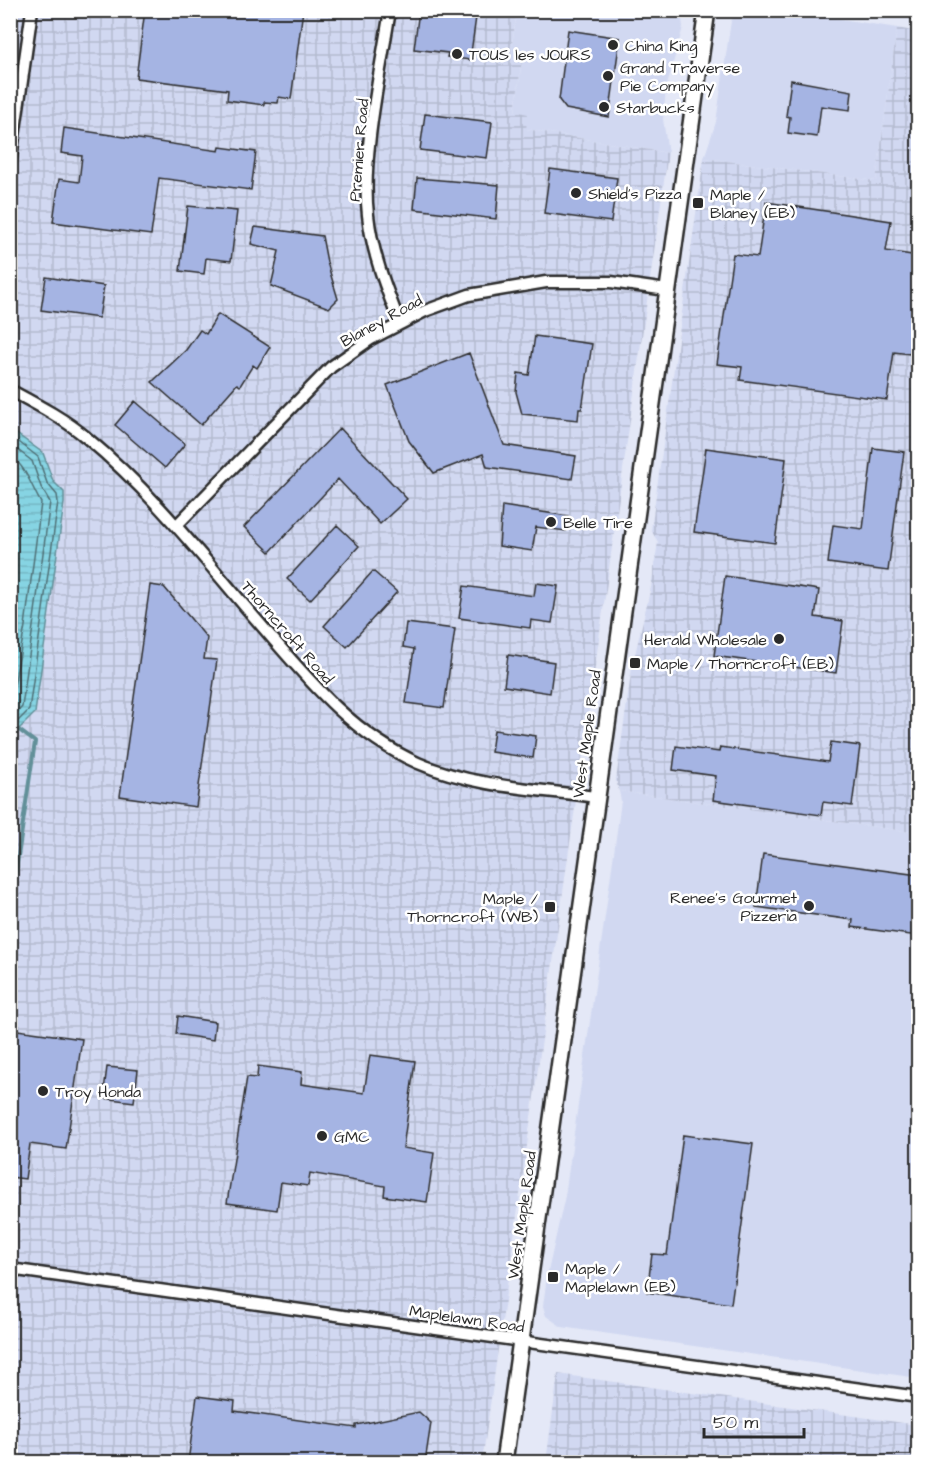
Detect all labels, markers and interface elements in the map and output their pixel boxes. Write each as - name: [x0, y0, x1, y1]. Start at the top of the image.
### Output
- place label: China King: [625, 35, 698, 58]
- marker: China King: [606, 38, 620, 52]
- place label: TOUS les JOURS: [469, 44, 591, 66]
- marker: TOUS les JOURS: [450, 47, 464, 61]
- place label: Grand Traverse Pie Company: [620, 57, 740, 98]
- marker: Grand Traverse Pie Company: [601, 69, 615, 83]
- place label: Starbucks: [616, 97, 695, 119]
- street label: Premier Road: [344, 98, 374, 202]
- marker: Starbucks: [597, 100, 611, 114]
- place label: Shield's Pizza: [588, 183, 682, 205]
- place label: Maple / Blaney (EB): [710, 184, 795, 225]
- marker: Shield's Pizza: [569, 186, 583, 200]
- marker: Maple / Blaney (EB): [691, 196, 705, 210]
- street label: Blaney Road: [337, 289, 427, 353]
- place label: Belle Tire: [563, 512, 633, 534]
- marker: Belle Tire: [544, 515, 558, 529]
- street label: Thorncroft Road: [236, 576, 338, 689]
- place label: Herald Wholesale: [644, 629, 767, 651]
- marker: Herald Wholesale: [772, 632, 786, 646]
- place label: Maple / Thorncroft (EB): [647, 653, 834, 675]
- marker: Maple / Thorncroft (EB): [628, 656, 642, 670]
- street label: West Maple Road: [567, 669, 607, 800]
- place label: Renee's Gourmet Pizzeria: [670, 887, 798, 927]
- place label: Maple / Thorncroft (WB): [407, 888, 538, 928]
- marker: Renee's Gourmet Pizzeria: [802, 899, 816, 913]
- marker: Maple / Thorncroft (WB): [543, 900, 557, 914]
- place label: Troy Honda: [55, 1081, 141, 1104]
- marker: Troy Honda: [36, 1084, 50, 1098]
- place label: GMC: [334, 1126, 370, 1148]
- marker: GMC: [315, 1129, 329, 1143]
- street label: West Maple Road: [502, 1150, 542, 1281]
- place label: Maple / Maplelawn (EB): [565, 1258, 676, 1298]
- marker: Maple / Maplelawn (EB): [546, 1270, 560, 1284]
- street label: Maplelawn Road: [408, 1300, 526, 1338]
- scale bar: [704, 1401, 804, 1439]
- text: 50 m: [713, 1410, 758, 1435]

